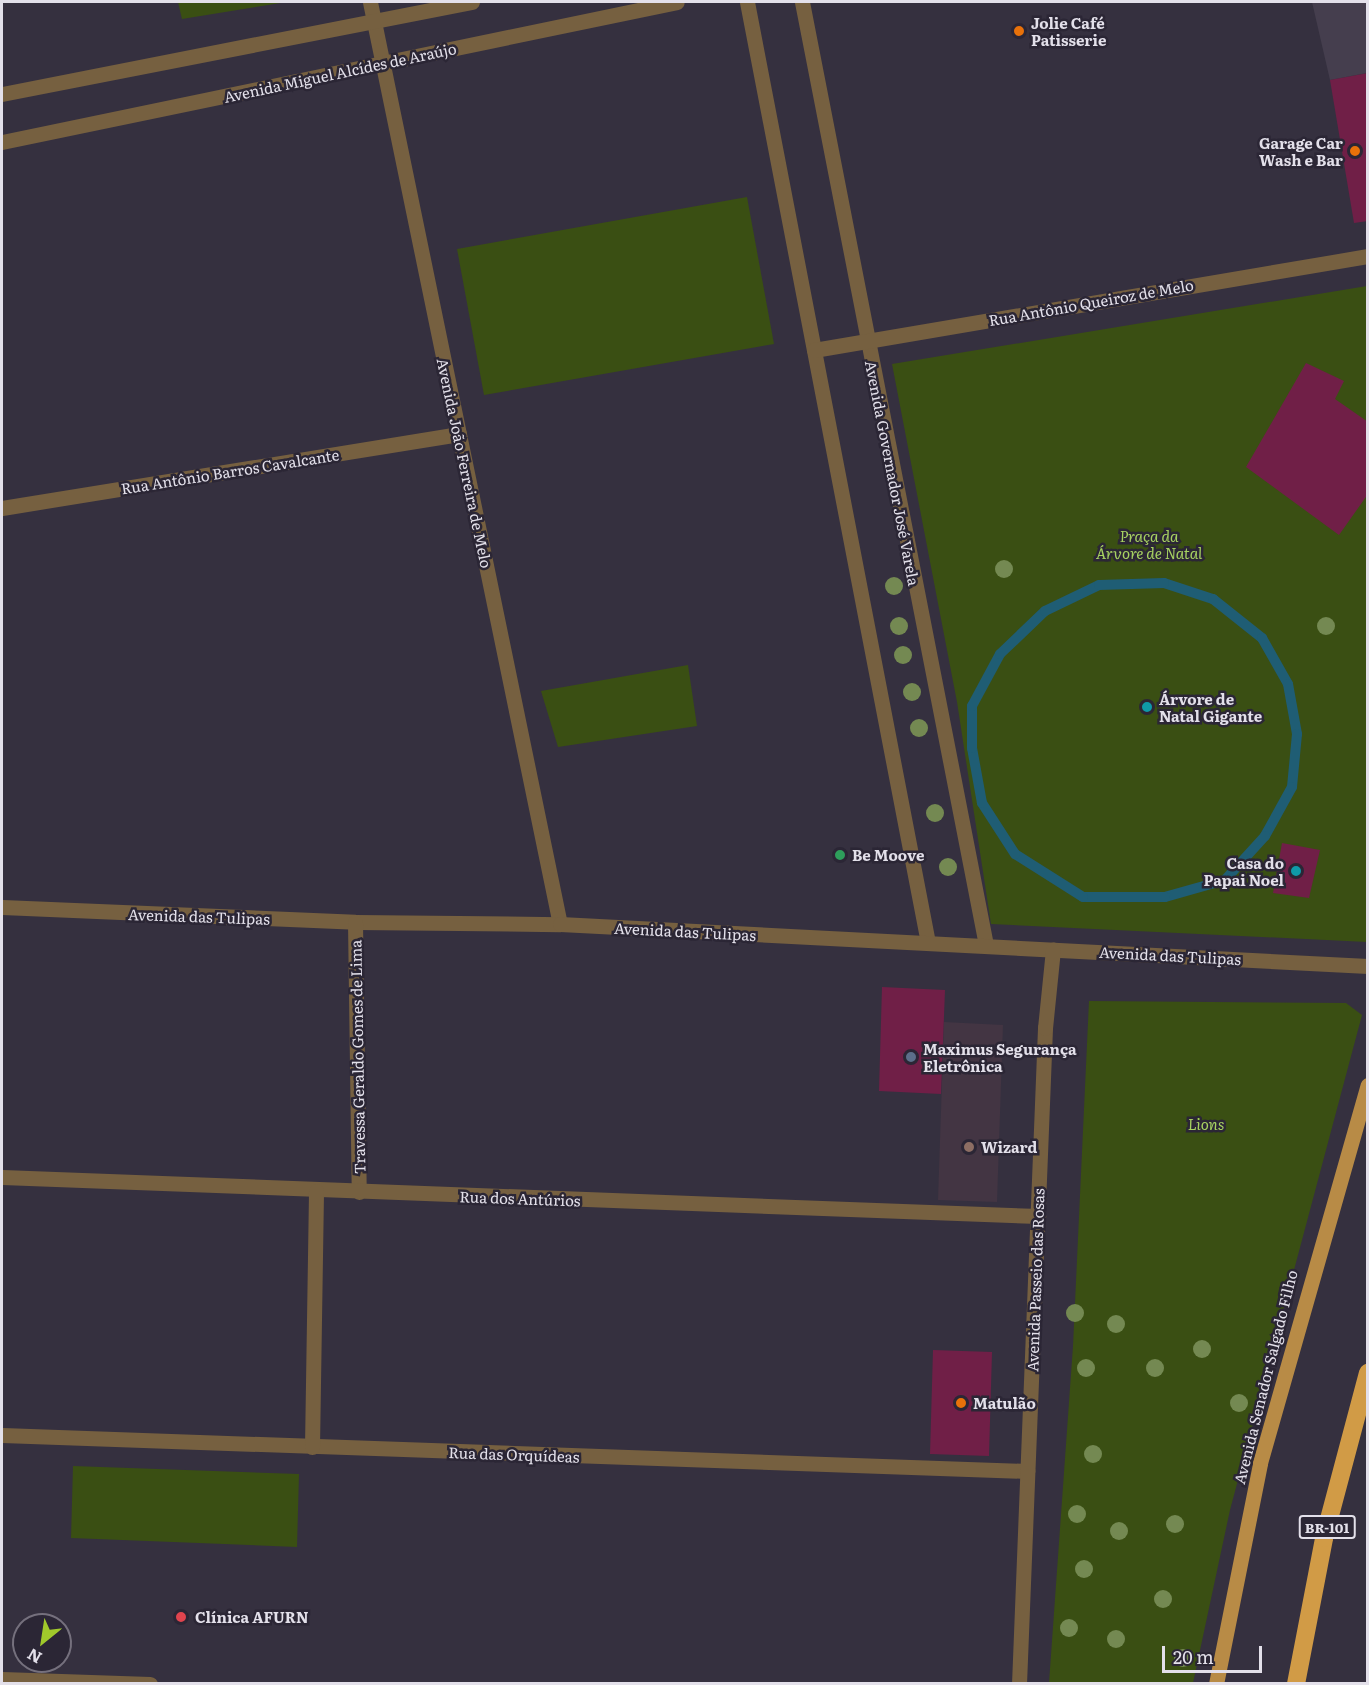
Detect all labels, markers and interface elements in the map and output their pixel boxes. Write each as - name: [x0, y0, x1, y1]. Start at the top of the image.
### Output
- place label: Jolie Café Patisserie: [1031, 13, 1106, 48]
- marker: Jolie Café Patisserie: [1012, 24, 1026, 38]
- street label: Avenida Miguel Alcídes de Araújo: [222, 39, 458, 105]
- place label: Garage Car Wash e Bar: [1259, 133, 1343, 168]
- marker: Garage Car Wash e Bar: [1348, 144, 1362, 158]
- street label: Rua Antônio Queiroz de Melo: [987, 275, 1195, 329]
- street label: Avenida João Ferreira de Melo: [434, 356, 496, 570]
- street label: Avenida Governador José Varela: [862, 359, 924, 587]
- street label: Rua Antônio Barros Cavalcante: [120, 445, 340, 497]
- park label: Praça da Árvore de Natal: [1096, 526, 1202, 561]
- place label: Árvore de Natal Gigante: [1159, 689, 1262, 724]
- marker: Árvore de Natal Gigante: [1140, 700, 1154, 714]
- place label: Be Moove: [852, 846, 924, 864]
- marker: Be Moove: [833, 848, 847, 862]
- place label: Casa do Papai Noel: [1204, 853, 1284, 888]
- marker: Casa do Papai Noel: [1289, 864, 1303, 878]
- street label: Avenida das Tulipas: [128, 905, 270, 927]
- street label: Avenida das Tulipas: [614, 918, 756, 944]
- street label: Travessa Geraldo Gomes de Lima: [346, 940, 368, 1174]
- street label: Avenida das Tulipas: [1099, 942, 1241, 968]
- place label: Maximus Segurança Eletrônica: [923, 1039, 1077, 1074]
- marker: Maximus Segurança Eletrônica: [904, 1050, 918, 1064]
- park label: Lions: [1188, 1115, 1224, 1133]
- place label: Wizard: [981, 1138, 1037, 1156]
- marker: Wizard: [962, 1140, 976, 1154]
- street label: Rua dos Antúrios: [459, 1187, 581, 1209]
- street label: Avenida Passeio das Rosas: [1023, 1188, 1047, 1372]
- street label: Avenida Senador Salgado Filho: [1230, 1268, 1300, 1486]
- place label: Matulão: [973, 1394, 1036, 1412]
- marker: Matulão: [954, 1396, 968, 1410]
- street label: Rua das Orquídeas: [448, 1443, 580, 1465]
- road number: BR-101: [1298, 1516, 1356, 1538]
- marker: Clínica AFURN: [172, 1608, 190, 1626]
- place label: Clínica AFURN: [195, 1608, 309, 1626]
- north arrow: [12, 1613, 72, 1673]
- scale bar: [1165, 1634, 1266, 1672]
- text: N: [22, 1643, 46, 1671]
- text: 20 m: [1173, 1643, 1214, 1670]

